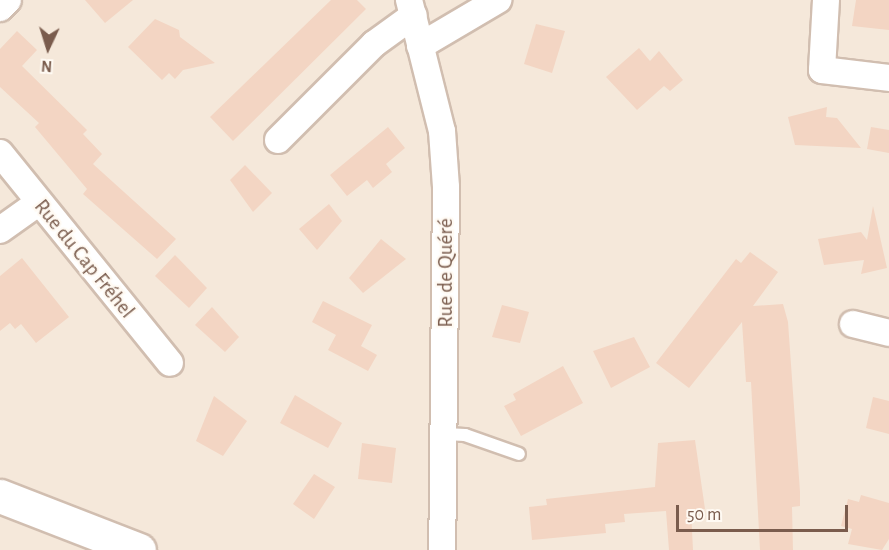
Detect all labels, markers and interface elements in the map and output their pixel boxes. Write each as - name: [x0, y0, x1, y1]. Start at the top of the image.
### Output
- north arrow: [18, 18, 78, 78]
- text: N: [41, 58, 53, 74]
- street label: Rue du Cap Fréhel: [28, 195, 140, 323]
- street label: Rue de Quéré: [433, 218, 459, 328]
- scale bar: [679, 493, 852, 531]
- text: 50 m: [687, 506, 721, 524]

